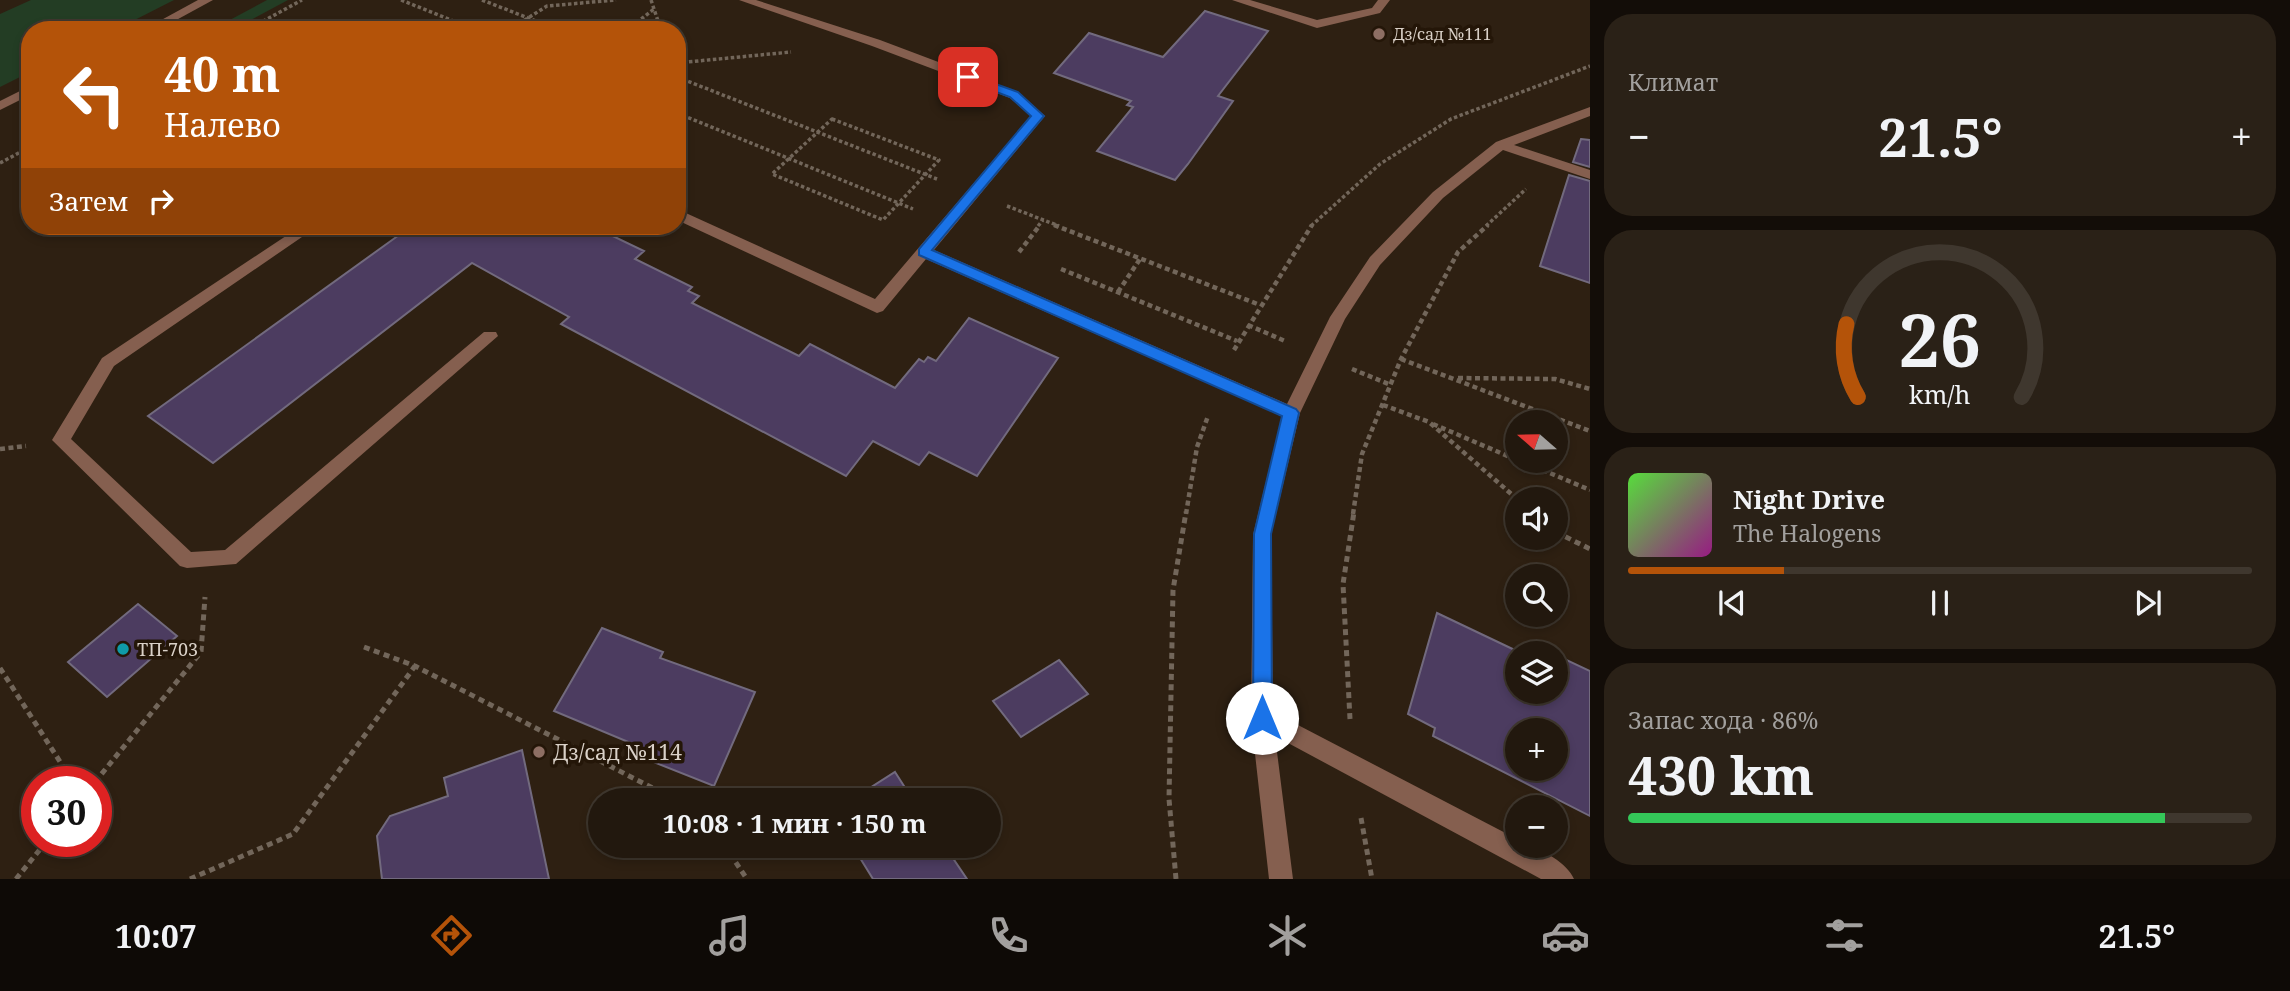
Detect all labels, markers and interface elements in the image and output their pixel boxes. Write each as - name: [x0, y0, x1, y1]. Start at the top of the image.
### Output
- place label: Дз/сад №111: [1393, 23, 1491, 45]
- marker: Дз/сад №111: [1371, 26, 1387, 42]
- text: 40 m: [164, 40, 280, 106]
- pin: [938, 47, 998, 107]
- icon: left: [49, 49, 140, 140]
- icon: arrive: [949, 58, 987, 96]
- text: Климат: [1628, 66, 1718, 98]
- text: 21.5°: [1878, 101, 2003, 172]
- text: Налево: [164, 103, 281, 146]
- text: −: [1628, 110, 1650, 162]
- text: +: [2231, 110, 2252, 162]
- icon: right: [142, 182, 180, 220]
- text: Затем: [49, 183, 128, 219]
- text: 26: [1899, 290, 1981, 389]
- text: km/h: [1909, 377, 1971, 411]
- north arrow: [1505, 410, 1568, 472]
- map controls: [1505, 410, 1568, 858]
- text: Night Drive: [1733, 481, 1885, 517]
- button: sound: [1505, 487, 1568, 550]
- text: The Halogens: [1733, 517, 1881, 549]
- button: search: [1505, 564, 1568, 627]
- icon: previous: [1713, 584, 1751, 622]
- icon: pause: [1921, 584, 1959, 622]
- icon: next: [2129, 584, 2167, 622]
- place label: ТП-703: [137, 637, 198, 661]
- marker: ТП-703: [115, 641, 131, 657]
- button: layers: [1505, 641, 1568, 704]
- position arrow: [1225, 681, 1299, 755]
- text: Запас хода · 86%: [1628, 704, 1818, 736]
- button: +: [1505, 718, 1568, 781]
- place label: Дз/сад №114: [553, 738, 682, 766]
- text: 430 km: [1628, 739, 1814, 810]
- marker: Дз/сад №114: [531, 744, 547, 760]
- speed limit sign: 30: [21, 766, 112, 857]
- button: −: [1505, 795, 1568, 858]
- text: 10:08 · 1 мин · 150 m: [662, 805, 927, 841]
- icon: directions: [427, 911, 476, 960]
- icon: music: [705, 911, 754, 960]
- icon: phone: [984, 911, 1033, 960]
- icon: climate: [1263, 911, 1312, 960]
- icon: car: [1541, 911, 1590, 960]
- icon: filters: [1820, 911, 1869, 960]
- text: 10:07: [115, 914, 197, 957]
- text: 21.5°: [2099, 914, 2175, 957]

